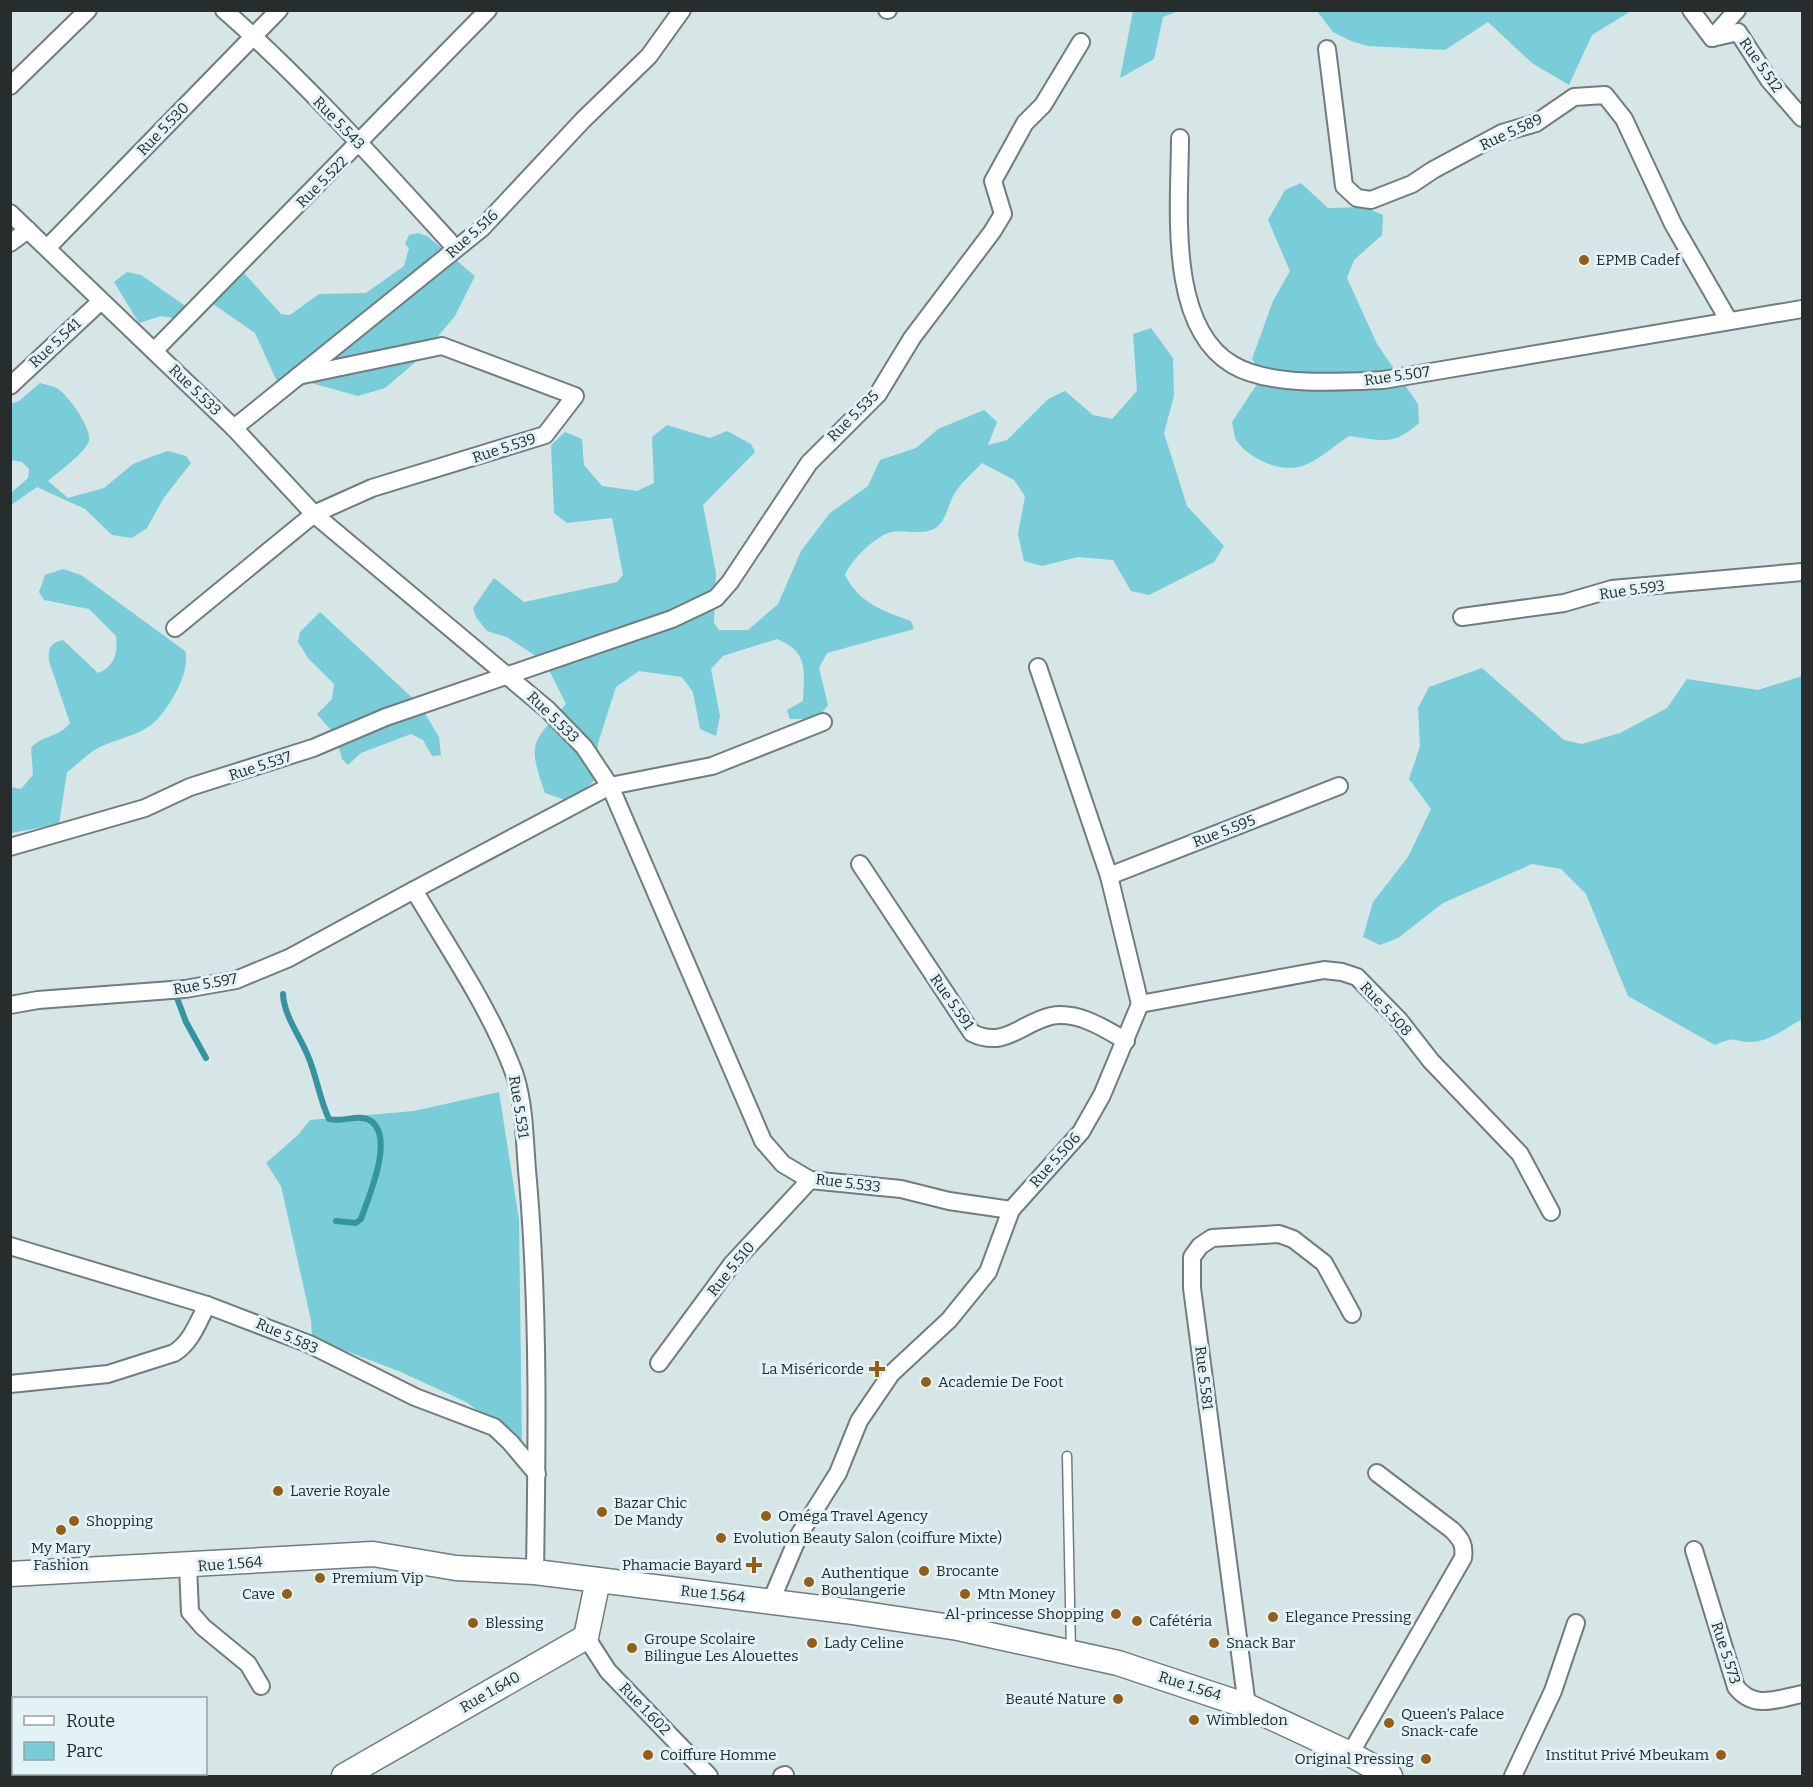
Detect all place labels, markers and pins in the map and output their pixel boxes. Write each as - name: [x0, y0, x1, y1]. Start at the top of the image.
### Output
- place label: EPMB Cadef: [1596, 251, 1682, 269]
- marker: EPMB Cadef: [1577, 253, 1591, 267]
- place label: La Miséricorde: [761, 1360, 864, 1378]
- marker: La Miséricorde: [868, 1360, 886, 1378]
- place label: Academie De Foot: [938, 1373, 1064, 1391]
- marker: Academie De Foot: [919, 1375, 933, 1389]
- place label: Laverie Royale: [290, 1482, 390, 1500]
- marker: Laverie Royale: [271, 1484, 285, 1498]
- place label: Bazar Chic De Mandy: [614, 1494, 688, 1529]
- marker: Bazar Chic De Mandy: [595, 1505, 609, 1519]
- place label: Oméga Travel Agency: [778, 1507, 928, 1525]
- marker: Oméga Travel Agency: [759, 1509, 773, 1523]
- place label: Shopping: [86, 1512, 153, 1530]
- marker: Shopping: [67, 1514, 81, 1528]
- marker: My Mary Fashion: [54, 1523, 68, 1537]
- place label: Evolution Beauty Salon (coiffure Mixte): [733, 1529, 1002, 1547]
- marker: Evolution Beauty Salon (coiffure Mixte): [714, 1531, 728, 1545]
- place label: My Mary Fashion: [31, 1539, 91, 1574]
- place label: Phamacie Bayard: [622, 1556, 742, 1574]
- marker: Phamacie Bayard: [747, 1558, 761, 1572]
- place label: Brocante: [936, 1562, 999, 1580]
- place label: Authentique Boulangerie: [821, 1564, 909, 1599]
- marker: Brocante: [917, 1564, 931, 1578]
- place label: Premium Vip: [332, 1569, 424, 1587]
- marker: Premium Vip: [313, 1571, 327, 1585]
- marker: Authentique Boulangerie: [802, 1575, 816, 1589]
- place label: Cave: [242, 1585, 275, 1603]
- place label: Mtn Money: [977, 1585, 1055, 1603]
- marker: Cave: [280, 1587, 294, 1601]
- marker: Mtn Money: [958, 1587, 972, 1601]
- place label: Al-princesse Shopping: [945, 1605, 1104, 1623]
- marker: Al-princesse Shopping: [1109, 1607, 1123, 1621]
- place label: Elegance Pressing: [1285, 1608, 1411, 1626]
- marker: Elegance Pressing: [1266, 1610, 1280, 1624]
- place label: Cafétéria: [1149, 1612, 1212, 1630]
- place label: Blessing: [485, 1614, 544, 1632]
- marker: Cafétéria: [1130, 1614, 1144, 1628]
- marker: Blessing: [466, 1616, 480, 1630]
- place label: Groupe Scolaire Bilingue Les Alouettes: [644, 1630, 798, 1665]
- place label: Lady Celine: [824, 1634, 904, 1652]
- place label: Snack Bar: [1226, 1634, 1296, 1652]
- marker: Lady Celine: [805, 1636, 819, 1650]
- marker: Snack Bar: [1207, 1636, 1221, 1650]
- marker: Groupe Scolaire Bilingue Les Alouettes: [625, 1641, 639, 1655]
- place label: Beauté Nature: [1005, 1690, 1106, 1708]
- marker: Beauté Nature: [1111, 1692, 1125, 1706]
- place label: Queen's Palace Snack-cafe: [1401, 1705, 1504, 1740]
- place label: Wimbledon: [1206, 1711, 1288, 1729]
- marker: Wimbledon: [1187, 1713, 1201, 1727]
- marker: Queen's Palace Snack-cafe: [1382, 1716, 1396, 1730]
- place label: Coiffure Homme: [660, 1746, 777, 1764]
- place label: Institut Privé Mbeukam: [1546, 1746, 1710, 1764]
- marker: Coiffure Homme: [641, 1748, 655, 1762]
- marker: Institut Privé Mbeukam: [1714, 1748, 1728, 1762]
- place label: Original Pressing: [1295, 1750, 1414, 1768]
- marker: Original Pressing: [1419, 1752, 1433, 1766]

